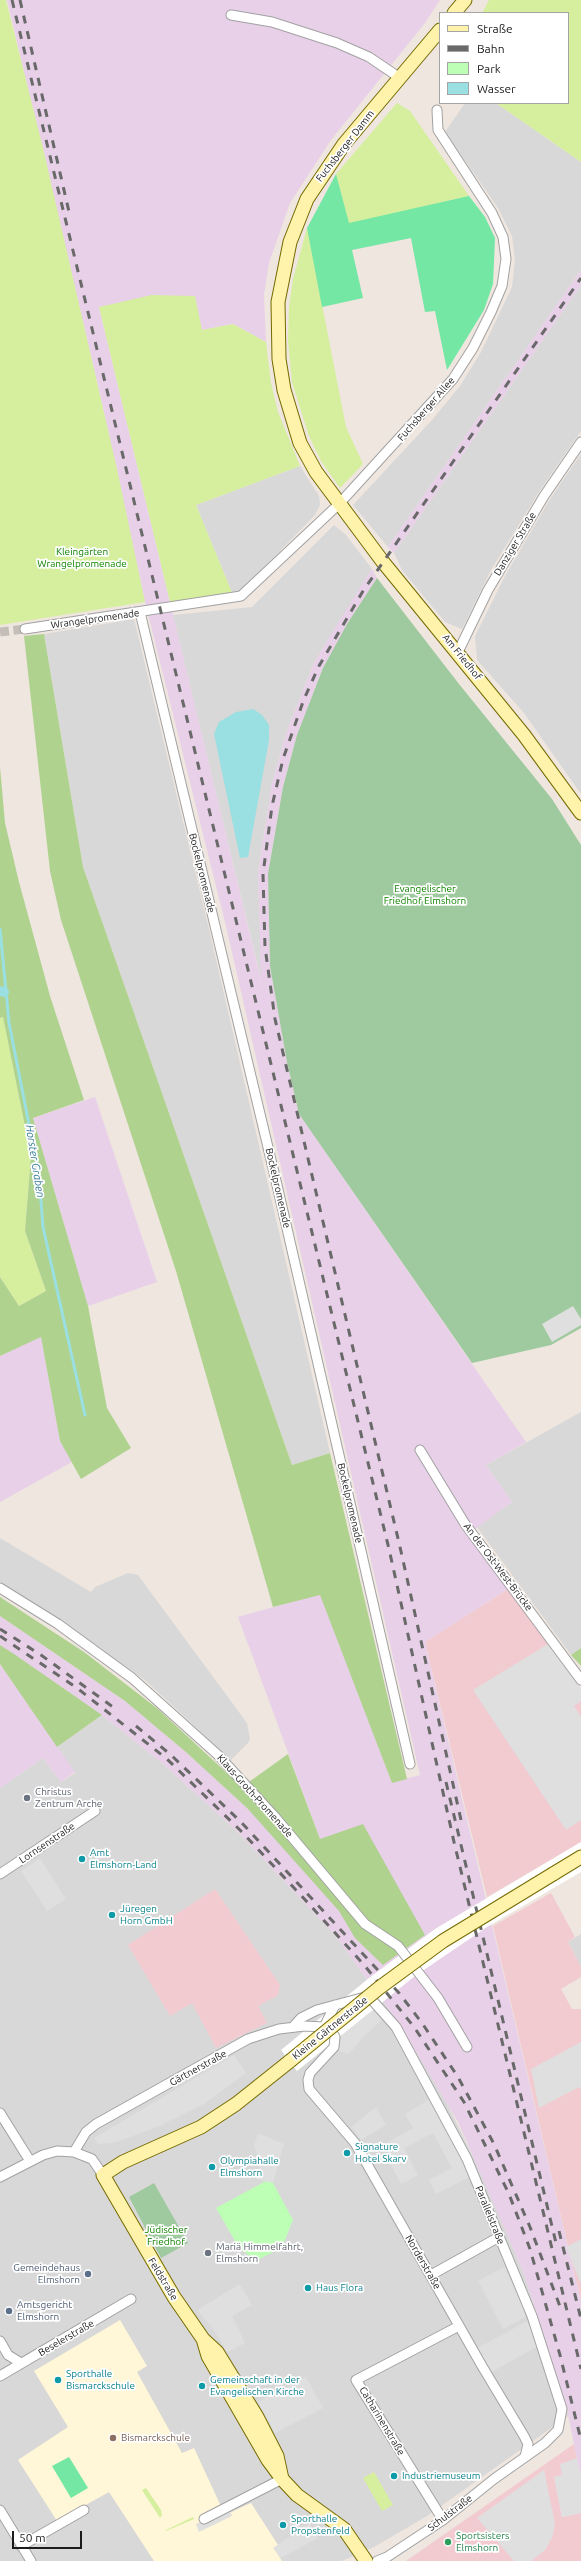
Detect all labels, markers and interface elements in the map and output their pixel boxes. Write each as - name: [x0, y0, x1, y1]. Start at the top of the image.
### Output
- legend: [439, 12, 569, 104]
- text: Straße: [477, 22, 513, 35]
- text: Bahn: [477, 42, 505, 55]
- text: Park: [477, 62, 501, 75]
- text: Wasser: [477, 82, 516, 95]
- street label: Fuchsberger Damm: [313, 108, 377, 184]
- street label: Fuchsberger Allee: [395, 375, 457, 443]
- street label: Danziger Straße: [491, 510, 539, 578]
- park label: Kleingärten Wrangelpromenade: [37, 546, 127, 570]
- street label: Wrangelpromenade: [50, 607, 140, 631]
- street label: Am Friedhof: [440, 632, 484, 682]
- street label: Bockelpromenade: [186, 832, 218, 914]
- park label: Evangelischer Friedhof Elmshorn: [384, 883, 466, 906]
- water label: Horster Graben: [23, 1124, 47, 1198]
- street label: Bockelpromenade: [263, 1147, 293, 1229]
- street label: Bockelpromenade: [335, 1462, 365, 1544]
- street label: An der Ost-West-Brücke: [461, 1521, 535, 1613]
- street label: Klaus-Groth-Promenade: [215, 1752, 295, 1840]
- place label: Christus Zentrum Arche: [35, 1786, 102, 1810]
- marker: Christus Zentrum Arche: [22, 1793, 32, 1803]
- street label: Lornsenstraße: [17, 1820, 77, 1866]
- place label: Amt Elmshorn-Land: [90, 1847, 157, 1870]
- marker: Amt Elmshorn-Land: [77, 1854, 87, 1864]
- place label: Jüregen Horn GmbH: [120, 1903, 173, 1926]
- marker: Jüregen Horn GmbH: [107, 1910, 117, 1920]
- street label: Kleine Gärtnerstraße: [290, 1994, 370, 2062]
- street label: Gärtnerstraße: [167, 2047, 229, 2089]
- place label: Signature Hotel Skarv: [355, 2141, 406, 2164]
- marker: Signature Hotel Skarv: [342, 2148, 352, 2158]
- place label: Olympiahalle Elmshorn: [220, 2155, 279, 2178]
- marker: Olympiahalle Elmshorn: [207, 2162, 217, 2172]
- street label: Parallelstraße: [473, 2184, 507, 2246]
- park label: Jüdischer Friedhof: [145, 2224, 187, 2248]
- street label: Norderstraße: [403, 2233, 443, 2291]
- place label: Mariä Himmelfahrt, Elmshorn: [216, 2241, 303, 2264]
- marker: Mariä Himmelfahrt, Elmshorn: [203, 2248, 213, 2258]
- street label: Feldstraße: [146, 2255, 180, 2303]
- place label: Gemeindehaus Elmshorn: [13, 2262, 80, 2286]
- marker: Gemeindehaus Elmshorn: [83, 2269, 93, 2279]
- place label: Haus Flora: [316, 2282, 363, 2294]
- marker: Haus Flora: [303, 2283, 313, 2293]
- place label: Amtsgericht Elmshorn: [17, 2299, 72, 2322]
- marker: Amtsgericht Elmshorn: [4, 2306, 14, 2316]
- street label: Beselerstraße: [36, 2317, 96, 2359]
- place label: Sporthalle Bismarckschule: [66, 2368, 135, 2392]
- place label: Gemeinschaft in der Evangelischen Kirche: [210, 2374, 304, 2398]
- marker: Sporthalle Bismarckschule: [53, 2375, 63, 2385]
- marker: Gemeinschaft in der Evangelischen Kirche: [197, 2381, 207, 2391]
- street label: Catharinenstraße: [357, 2384, 407, 2458]
- place label: Bismarckschule: [121, 2432, 190, 2444]
- marker: Bismarckschule: [108, 2433, 118, 2443]
- place label: Industriemuseum: [402, 2470, 480, 2482]
- marker: Industriemuseum: [389, 2471, 399, 2481]
- street label: Schulstraße: [425, 2492, 475, 2534]
- place label: Sporthalle Propstenfeld: [291, 2513, 350, 2536]
- marker: Sporthalle Propstenfeld: [278, 2520, 288, 2530]
- scale bar: [14, 2523, 84, 2549]
- place label: Sportsisters Elmshorn: [456, 2530, 509, 2554]
- text: 50 m: [19, 2531, 46, 2544]
- marker: Sportsisters Elmshorn: [443, 2537, 453, 2547]

